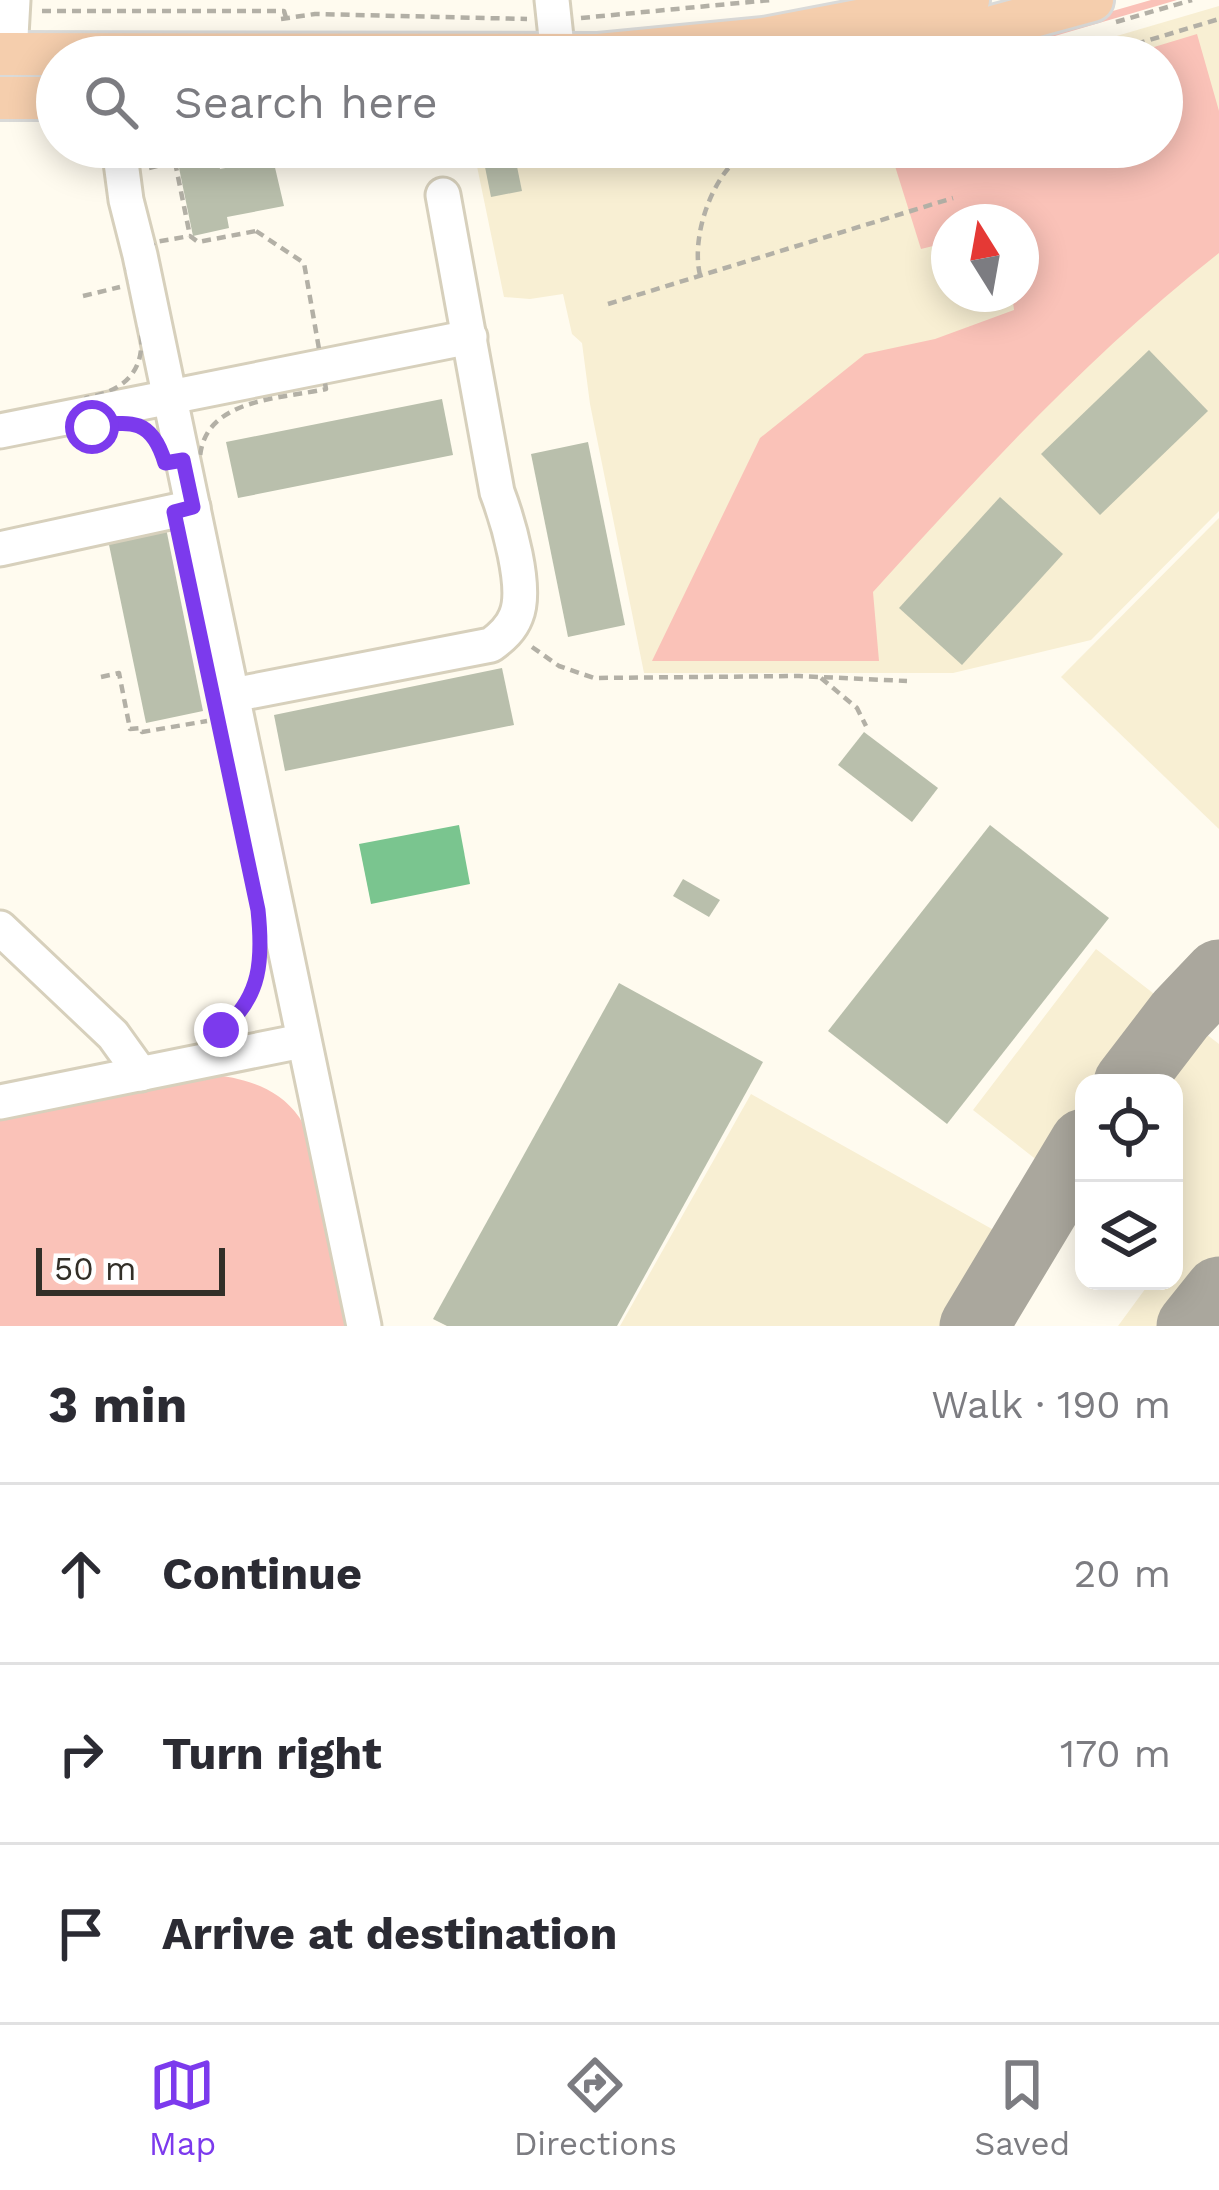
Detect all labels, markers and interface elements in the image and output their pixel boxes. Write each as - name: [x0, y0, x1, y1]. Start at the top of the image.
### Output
- search box: [36, 36, 1183, 168]
- icon: search: [78, 69, 144, 135]
- text: Search here: [174, 76, 438, 129]
- north arrow: [931, 204, 1039, 312]
- route start: [65, 400, 119, 454]
- route end: [194, 1003, 248, 1057]
- map controls: [1075, 1074, 1183, 1290]
- button: locate: [1075, 1074, 1183, 1182]
- button: layers: [1075, 1182, 1183, 1290]
- scale bar: [36, 1242, 225, 1295]
- text: 50 m: [54, 1249, 136, 1288]
- text: 3 min: [48, 1375, 187, 1434]
- text: Walk · 190 m: [931, 1382, 1171, 1427]
- icon: ahead: [48, 1541, 114, 1607]
- text: Continue: [162, 1547, 362, 1600]
- text: 20 m: [1074, 1551, 1171, 1596]
- icon: right: [48, 1721, 114, 1787]
- text: Turn right: [162, 1727, 382, 1780]
- text: 170 m: [1060, 1731, 1171, 1776]
- icon: arrive: [48, 1901, 114, 1967]
- text: Arrive at destination: [162, 1907, 617, 1960]
- tab: Map: [149, 2052, 216, 2163]
- tab: Directions: [514, 2052, 677, 2163]
- tab: Saved: [974, 2052, 1070, 2163]

